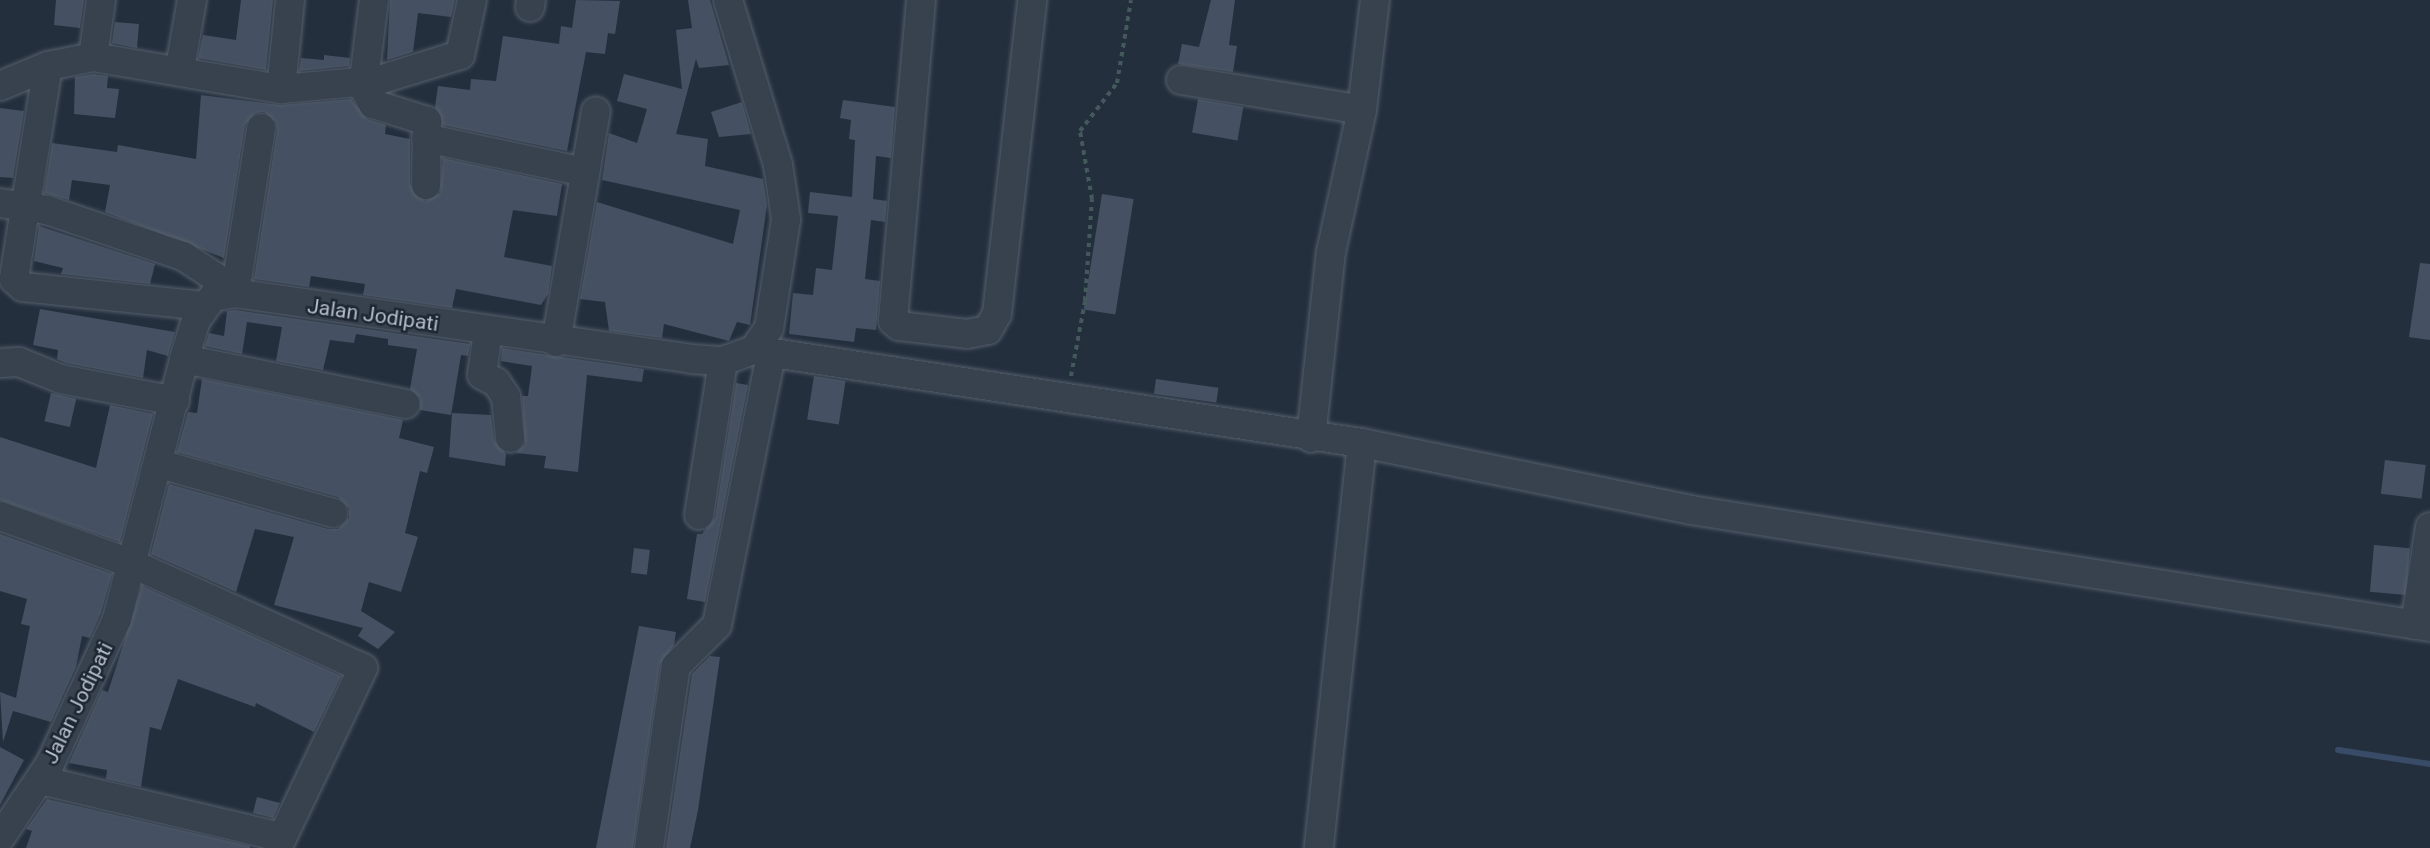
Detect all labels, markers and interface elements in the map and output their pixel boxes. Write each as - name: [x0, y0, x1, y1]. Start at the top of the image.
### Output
- street label: Jalan Jodipati: [306, 293, 440, 337]
- street label: Jalan Jodipati: [38, 638, 118, 768]

